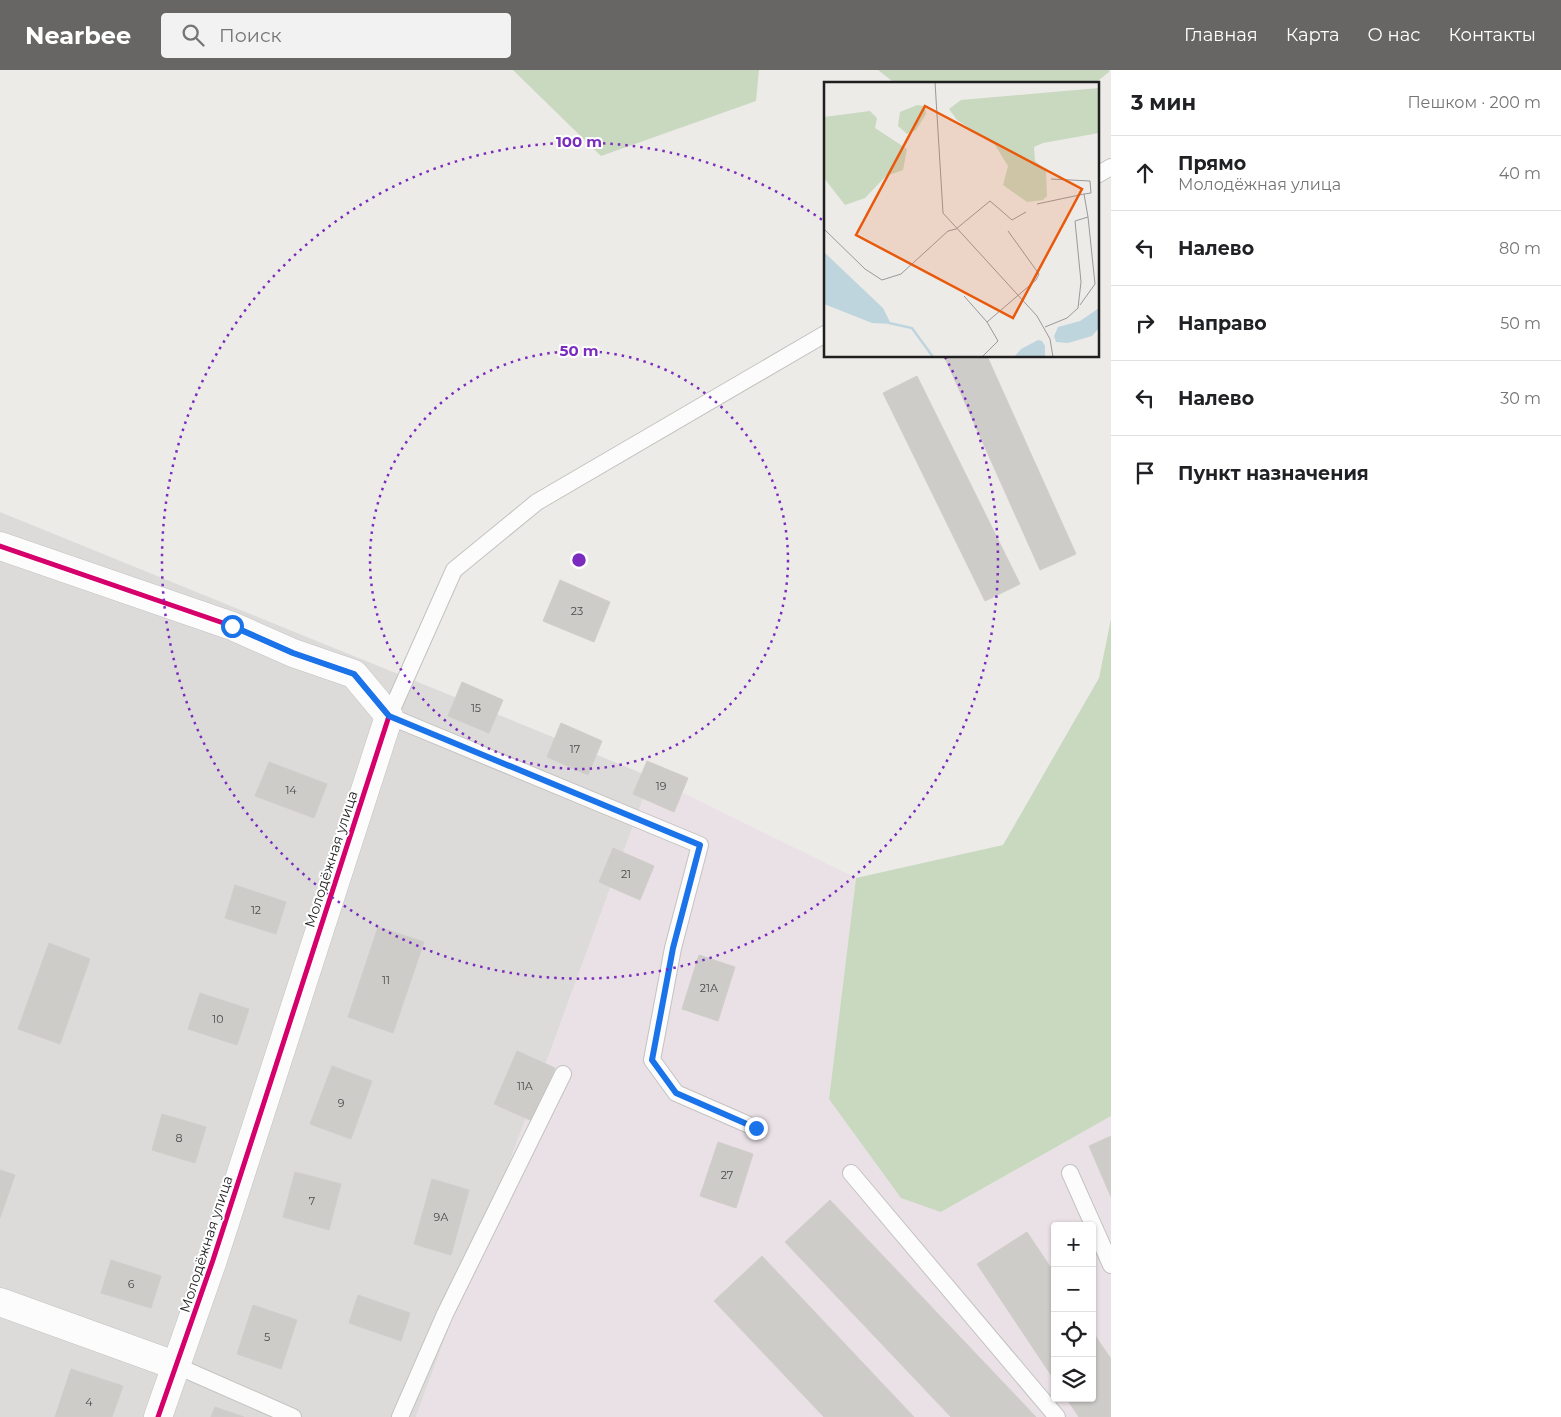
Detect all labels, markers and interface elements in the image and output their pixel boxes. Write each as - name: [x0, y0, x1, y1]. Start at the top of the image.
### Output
- search box: [161, 13, 511, 58]
- text: Nearbee: [25, 21, 131, 50]
- icon: search: [179, 21, 207, 49]
- text: Поиск: [219, 24, 282, 47]
- text: Главная: [1184, 24, 1258, 46]
- text: Карта: [1286, 24, 1340, 46]
- text: О нас: [1368, 24, 1420, 46]
- text: Контакты: [1448, 24, 1536, 46]
- inset map: [824, 82, 1098, 358]
- text: 3 мин: [1131, 90, 1196, 115]
- text: Пешком · 200 m: [1407, 93, 1541, 112]
- text: 100 m: [556, 132, 602, 151]
- text: Прямо: [1178, 152, 1246, 175]
- icon: ahead: [1131, 159, 1159, 187]
- text: 40 m: [1499, 164, 1541, 183]
- text: Молодёжная улица: [1178, 175, 1341, 194]
- icon: left: [1131, 234, 1159, 262]
- text: Налево: [1178, 237, 1254, 260]
- text: 80 m: [1499, 239, 1541, 258]
- icon: right: [1131, 309, 1159, 337]
- text: Направо: [1178, 312, 1267, 335]
- text: 50 m: [1500, 314, 1541, 333]
- text: 50 m: [559, 341, 599, 360]
- icon: left: [1131, 384, 1159, 412]
- text: Налево: [1178, 387, 1254, 410]
- text: 30 m: [1500, 389, 1541, 408]
- icon: arrive: [1131, 459, 1159, 487]
- text: Пункт назначения: [1178, 462, 1369, 485]
- centre of rings: [570, 551, 588, 569]
- house number: 23: [571, 604, 583, 618]
- route start: [221, 615, 244, 638]
- house number: 15: [471, 701, 481, 715]
- house number: 17: [570, 742, 580, 756]
- house number: 19: [656, 779, 667, 793]
- house number: 14: [285, 783, 297, 797]
- street label: Молодёжная улица: [300, 788, 362, 930]
- house number: 21: [621, 867, 631, 881]
- house number: 12: [251, 903, 261, 917]
- house number: 11: [382, 973, 390, 987]
- house number: 21А: [700, 981, 719, 995]
- house number: 10: [212, 1012, 224, 1026]
- house number: 11А: [517, 1079, 534, 1093]
- house number: 9: [338, 1096, 345, 1110]
- route end: [745, 1117, 768, 1140]
- house number: 8: [175, 1131, 183, 1145]
- house number: 27: [721, 1168, 733, 1182]
- street label: Молодёжная улица: [175, 1173, 237, 1315]
- house number: 7: [309, 1194, 315, 1208]
- house number: 9А: [434, 1210, 449, 1224]
- map controls: [1051, 1222, 1096, 1402]
- button: +: [1051, 1222, 1096, 1267]
- button: −: [1051, 1267, 1096, 1312]
- house number: 6: [128, 1277, 135, 1291]
- button: locate: [1051, 1312, 1096, 1357]
- house number: 5: [264, 1330, 270, 1344]
- button: layers: [1051, 1357, 1096, 1402]
- house number: 4: [85, 1395, 93, 1409]

